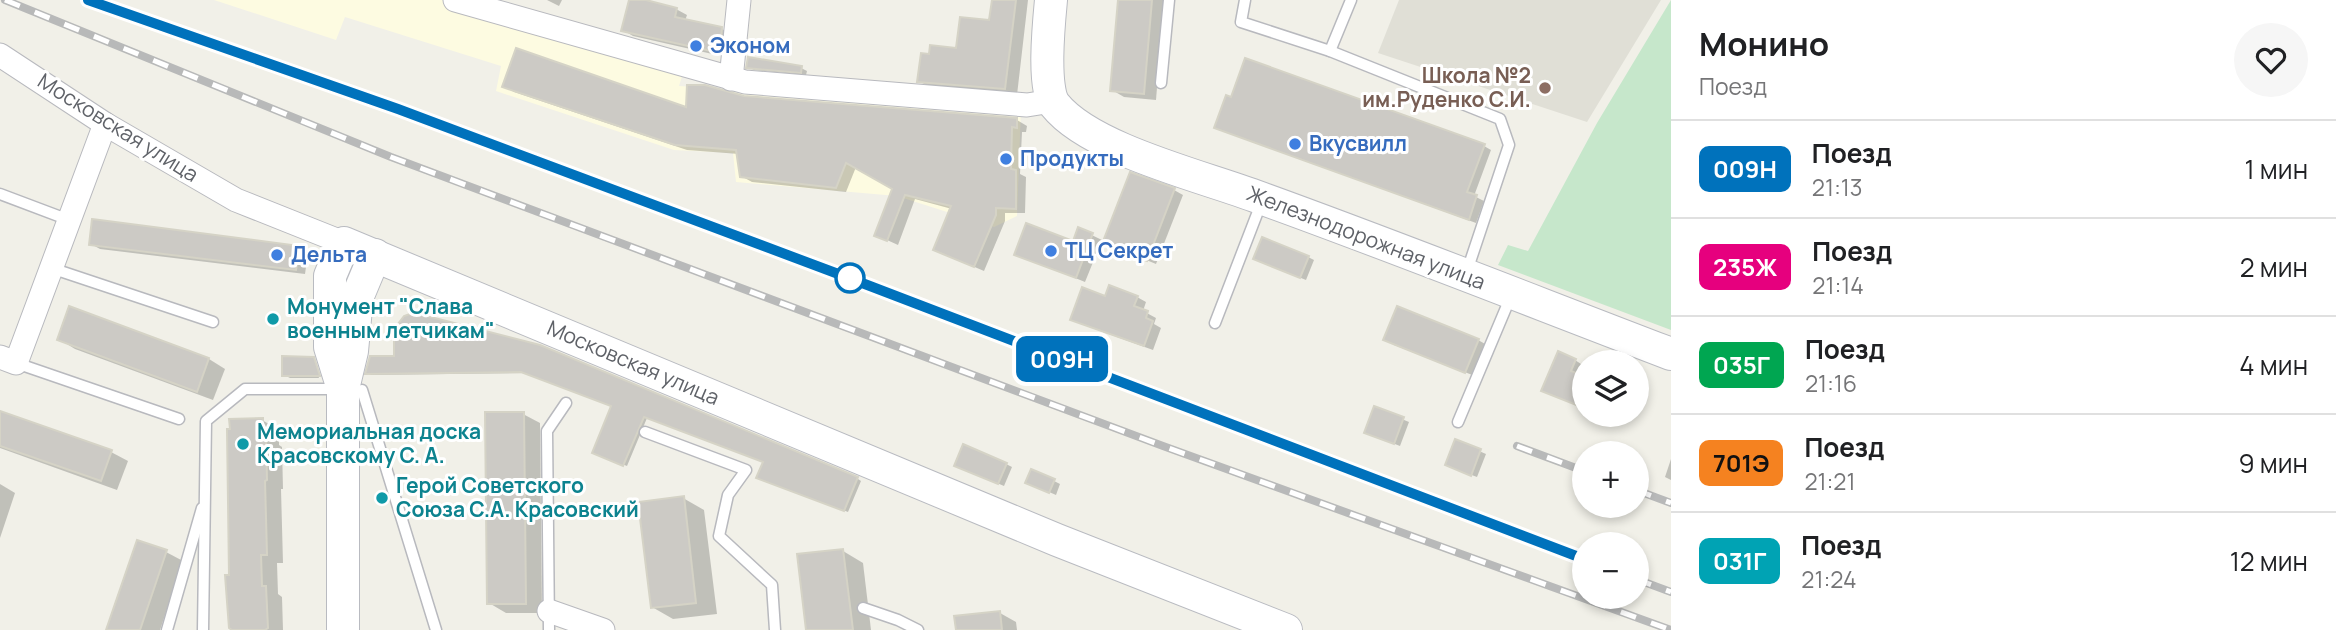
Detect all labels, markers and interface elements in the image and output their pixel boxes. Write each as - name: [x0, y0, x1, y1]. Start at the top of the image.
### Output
- text: Монино: [1699, 21, 1829, 66]
- button: heart: [2234, 23, 2308, 97]
- place label: Эконом: [710, 31, 790, 59]
- marker: Эконом: [688, 38, 704, 54]
- place label: Школа №2 им.Руденко С.И.: [1362, 61, 1531, 113]
- street label: Московская улица: [33, 66, 204, 188]
- text: Поезд: [1699, 70, 1767, 102]
- marker: Школа №2 им.Руденко С.И.: [1537, 80, 1553, 96]
- place label: Вкусвилл: [1309, 129, 1407, 157]
- text: Поезд: [1812, 135, 1892, 171]
- marker: Вкусвилл: [1287, 136, 1303, 152]
- place label: Продукты: [1020, 144, 1124, 172]
- marker: Продукты: [998, 151, 1014, 167]
- text: 1 мин: [2245, 151, 2308, 187]
- text: 009Н: [1713, 152, 1777, 185]
- text: 21:13: [1812, 171, 1862, 203]
- street label: Железнодорожная улица: [1243, 179, 1490, 296]
- text: Поезд: [1812, 233, 1892, 269]
- place label: ТЦ Секрет: [1065, 236, 1174, 264]
- place label: Дельта: [291, 240, 367, 268]
- marker: ТЦ Секрет: [1043, 243, 1059, 259]
- marker: Дельта: [269, 247, 285, 263]
- text: 2 мин: [2240, 249, 2308, 285]
- text: 235Ж: [1713, 250, 1777, 283]
- unlabelled marker: [835, 263, 865, 293]
- text: 21:14: [1812, 269, 1864, 301]
- place label: Монумент "Слава военным летчикам": [287, 292, 495, 344]
- marker: Монумент "Слава военным летчикам": [265, 311, 281, 327]
- street label: Московская улица: [543, 313, 724, 411]
- text: Поезд: [1805, 331, 1885, 367]
- line badge: 009Н: [1013, 336, 1111, 382]
- text: 009Н: [1030, 342, 1094, 375]
- text: 4 мин: [2239, 347, 2308, 383]
- text: 035Г: [1713, 348, 1770, 381]
- map controls: [1572, 350, 1649, 609]
- button: layers: [1572, 350, 1649, 427]
- text: 21:16: [1805, 367, 1857, 399]
- place label: Мемориальная доска Красовскому С. А.: [257, 417, 481, 469]
- text: Поезд: [1804, 429, 1884, 465]
- marker: Мемориальная доска Красовскому С. А.: [235, 436, 251, 452]
- button: +: [1572, 441, 1649, 518]
- text: 9 мин: [2239, 445, 2308, 481]
- text: 701Э: [1713, 446, 1769, 479]
- text: 21:21: [1804, 465, 1855, 497]
- place label: Герой Советского Союза С.А. Красовский: [396, 471, 639, 523]
- marker: Герой Советского Союза С.А. Красовский: [374, 490, 390, 506]
- text: Поезд: [1801, 527, 1881, 563]
- button: −: [1572, 532, 1649, 609]
- text: 12 мин: [2230, 543, 2308, 579]
- text: 031Г: [1713, 544, 1766, 577]
- text: 21:24: [1801, 563, 1857, 595]

